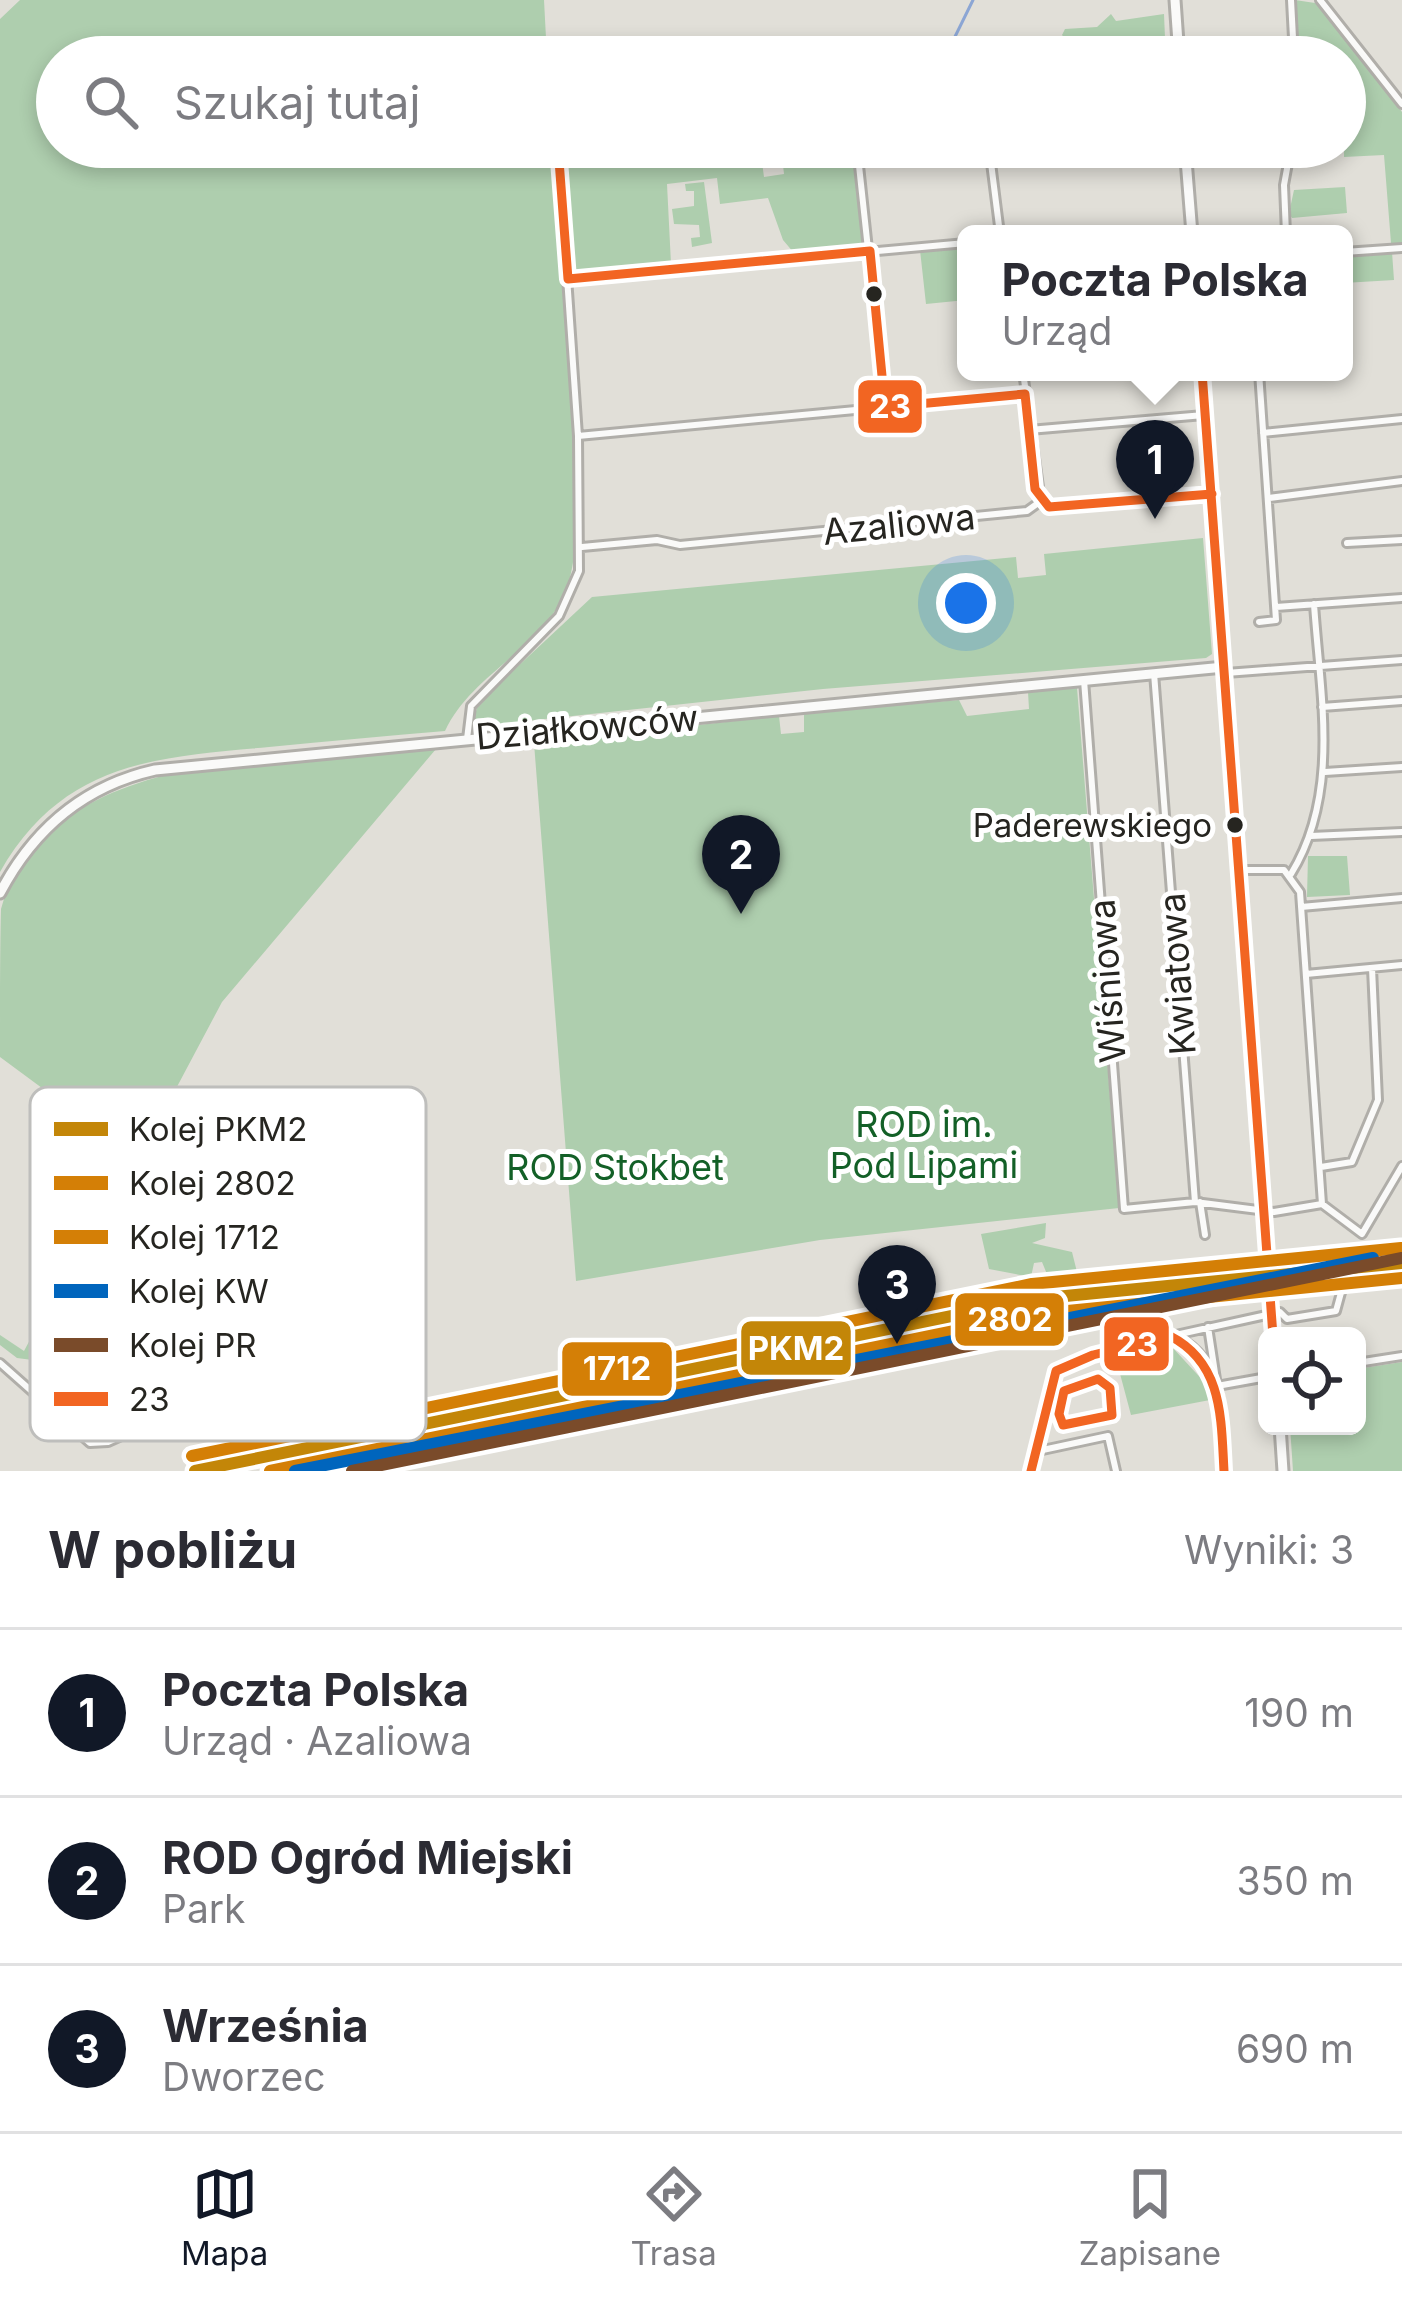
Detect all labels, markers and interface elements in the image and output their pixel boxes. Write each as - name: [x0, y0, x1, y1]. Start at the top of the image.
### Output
- search box: [36, 36, 1366, 168]
- icon: search: [78, 69, 144, 135]
- text: Szukaj tutaj: [174, 75, 420, 130]
- popup: [957, 225, 1353, 381]
- text: Poczta Polska: [1001, 252, 1309, 307]
- unlabelled marker: [863, 283, 885, 305]
- text: Urząd: [1001, 307, 1112, 354]
- line badge: 23: [856, 378, 924, 435]
- text: 23: [869, 386, 911, 426]
- pin: 1: [1116, 420, 1194, 519]
- street label: Azaliowa: [821, 494, 977, 554]
- your location: [936, 573, 996, 633]
- street label: Działkowców: [474, 695, 700, 759]
- place label: Paderewskiego: [973, 805, 1212, 845]
- marker: Paderewskiego: [1224, 814, 1246, 836]
- pin: 2: [702, 815, 780, 914]
- street label: Kwiatowa: [1149, 891, 1205, 1057]
- street label: Wiśniowa: [1079, 898, 1135, 1064]
- legend: [30, 1087, 426, 1441]
- park label: ROD im. Pod Lipami: [830, 1102, 1018, 1187]
- text: Kolej PKM2: [129, 1109, 307, 1149]
- park label: ROD Stokbet: [506, 1145, 724, 1189]
- text: Kolej 2802: [129, 1163, 296, 1203]
- text: Kolej 1712: [129, 1217, 280, 1257]
- pin: 3: [858, 1245, 936, 1344]
- text: Kolej KW: [129, 1271, 269, 1311]
- line badge: 2802: [953, 1291, 1066, 1348]
- text: 2802: [967, 1299, 1053, 1339]
- line badge: 23: [1102, 1315, 1171, 1373]
- line badge: PKM2: [739, 1319, 853, 1377]
- text: 23: [1116, 1324, 1158, 1364]
- text: Kolej PR: [129, 1325, 256, 1365]
- map controls: [1258, 1327, 1366, 1435]
- button: locate: [1258, 1327, 1366, 1435]
- text: PKM2: [748, 1328, 844, 1368]
- line badge: 1712: [560, 1340, 674, 1398]
- text: 1712: [583, 1348, 651, 1388]
- text: 23: [129, 1379, 170, 1419]
- text: W pobliżu: [48, 1519, 297, 1580]
- text: Wyniki: 3: [1184, 1526, 1354, 1573]
- text: Poczta Polska: [162, 1662, 469, 1717]
- text: 1: [79, 1689, 95, 1736]
- text: 190 m: [1244, 1689, 1354, 1736]
- text: Urząd · Azaliowa: [162, 1717, 472, 1764]
- text: ROD Ogród Miejski: [162, 1830, 573, 1885]
- text: 2: [75, 1857, 99, 1904]
- text: 350 m: [1236, 1857, 1354, 1904]
- text: Park: [162, 1885, 246, 1932]
- text: Września: [162, 1998, 369, 2053]
- text: 3: [74, 2025, 100, 2072]
- text: 690 m: [1236, 2025, 1354, 2072]
- text: Dworzec: [162, 2053, 325, 2100]
- tab: Mapa: [181, 2161, 268, 2273]
- tab: Trasa: [630, 2161, 717, 2273]
- tab: Zapisane: [1079, 2161, 1221, 2273]

